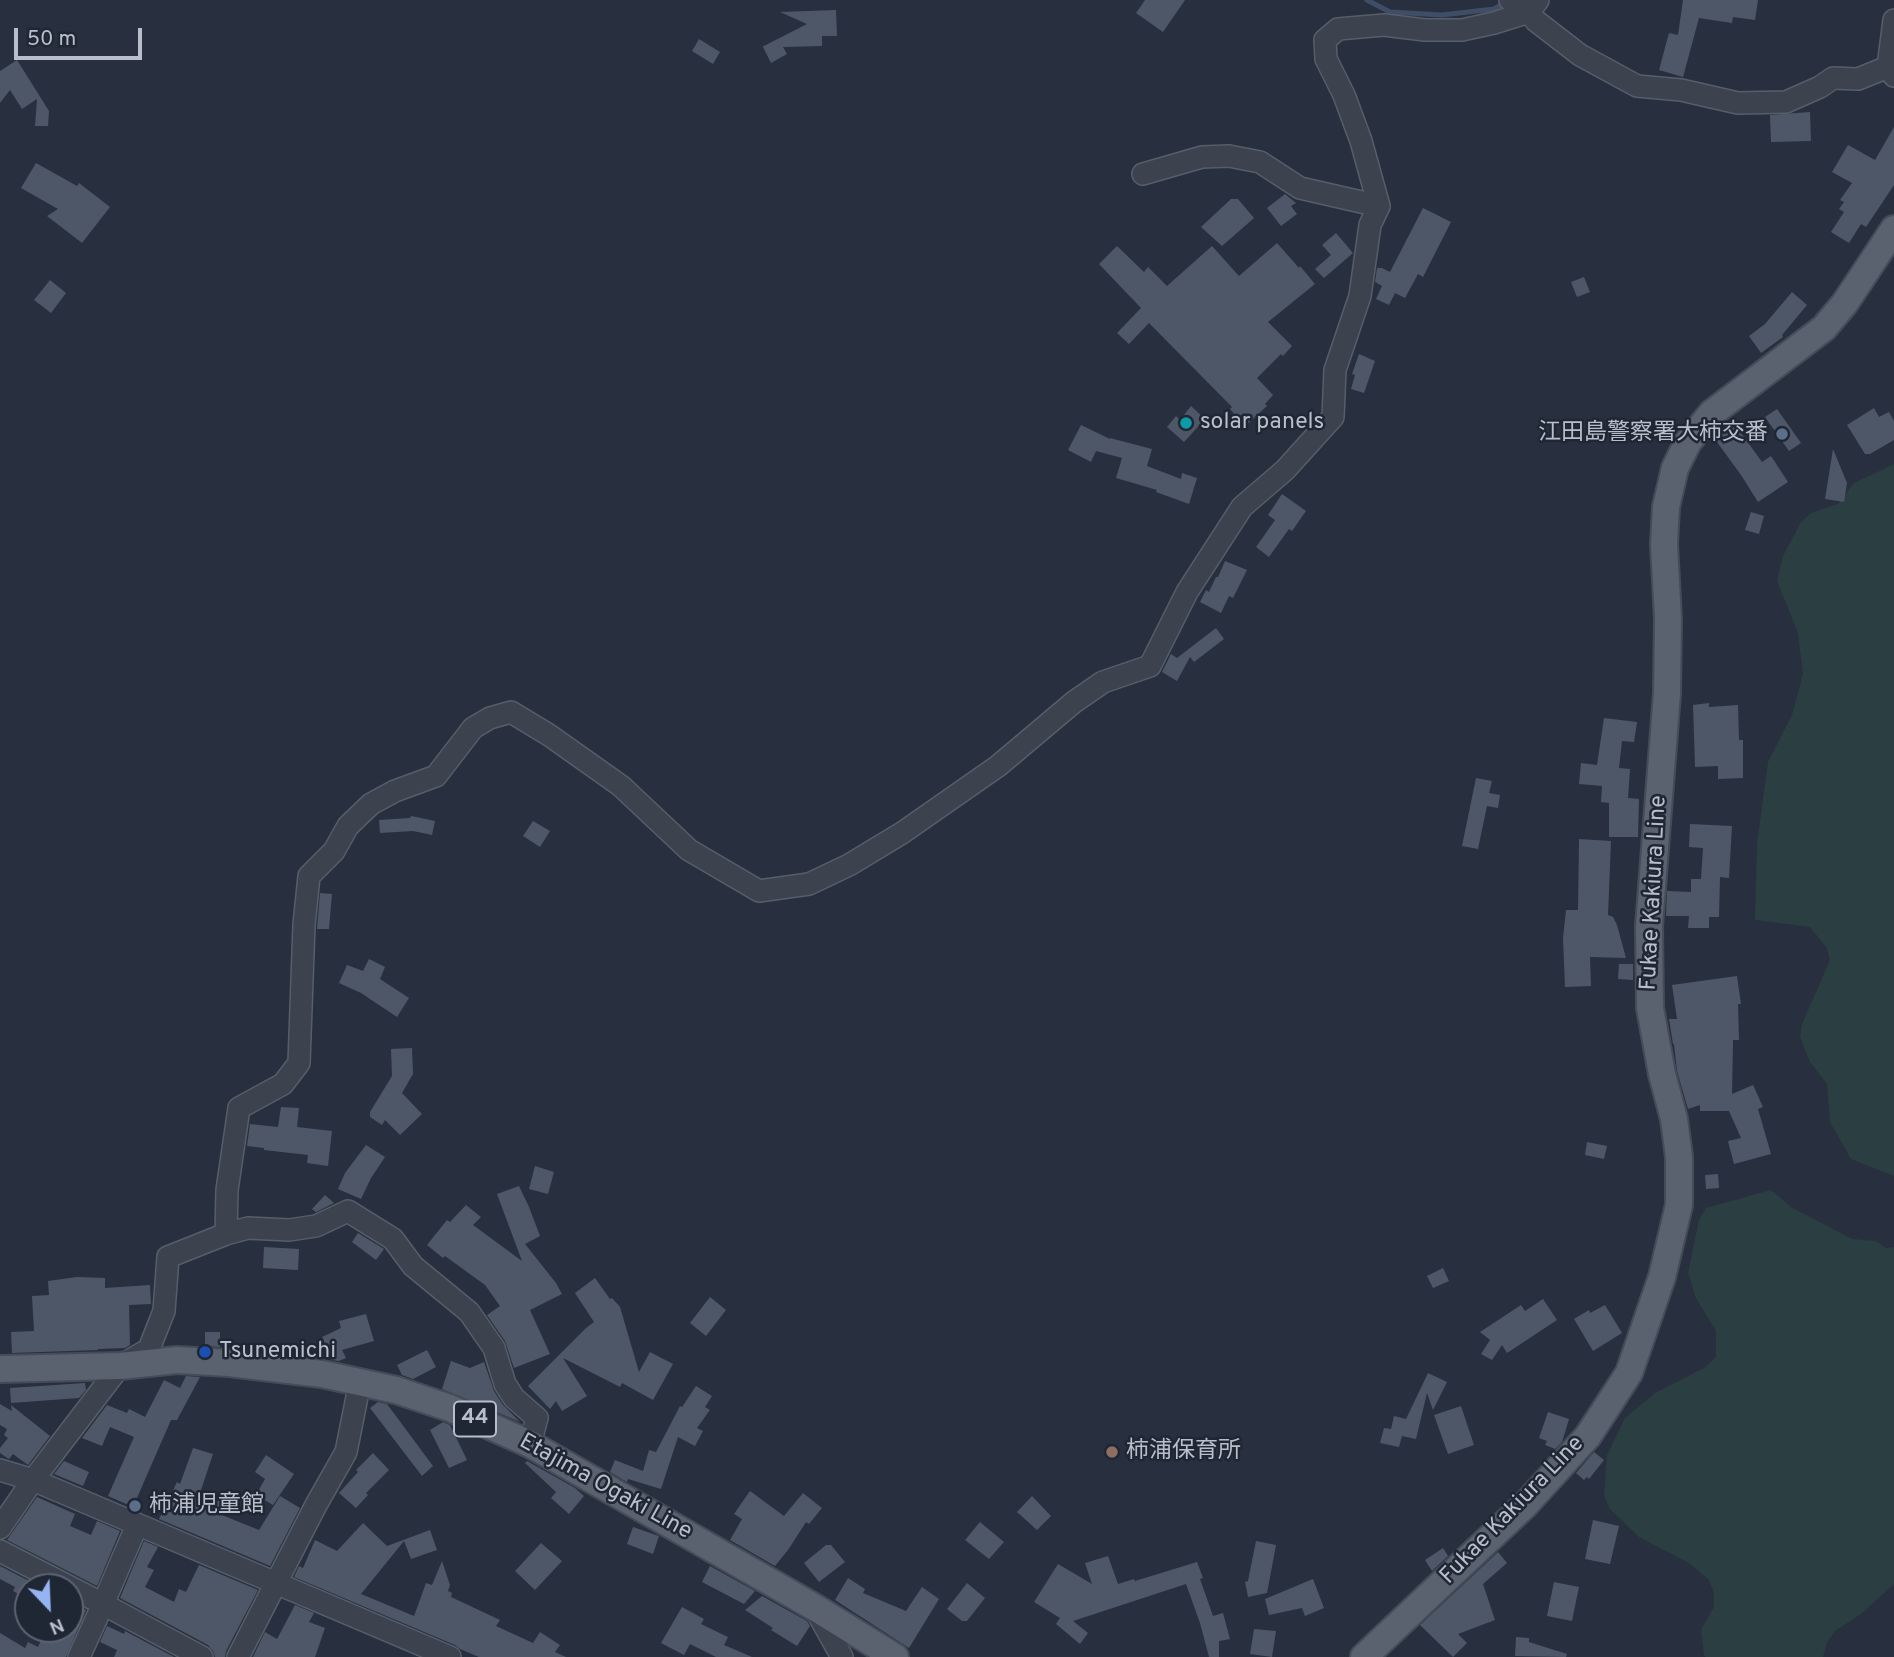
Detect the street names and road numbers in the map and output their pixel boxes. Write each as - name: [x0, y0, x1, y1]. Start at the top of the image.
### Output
- street label: Fukae Kakiura Line: [1636, 795, 1674, 991]
- road number: 44: [454, 1402, 496, 1436]
- street label: Etajima Ogaki Line: [514, 1429, 696, 1547]
- street label: Fukae Kakiura Line: [1435, 1431, 1591, 1591]

